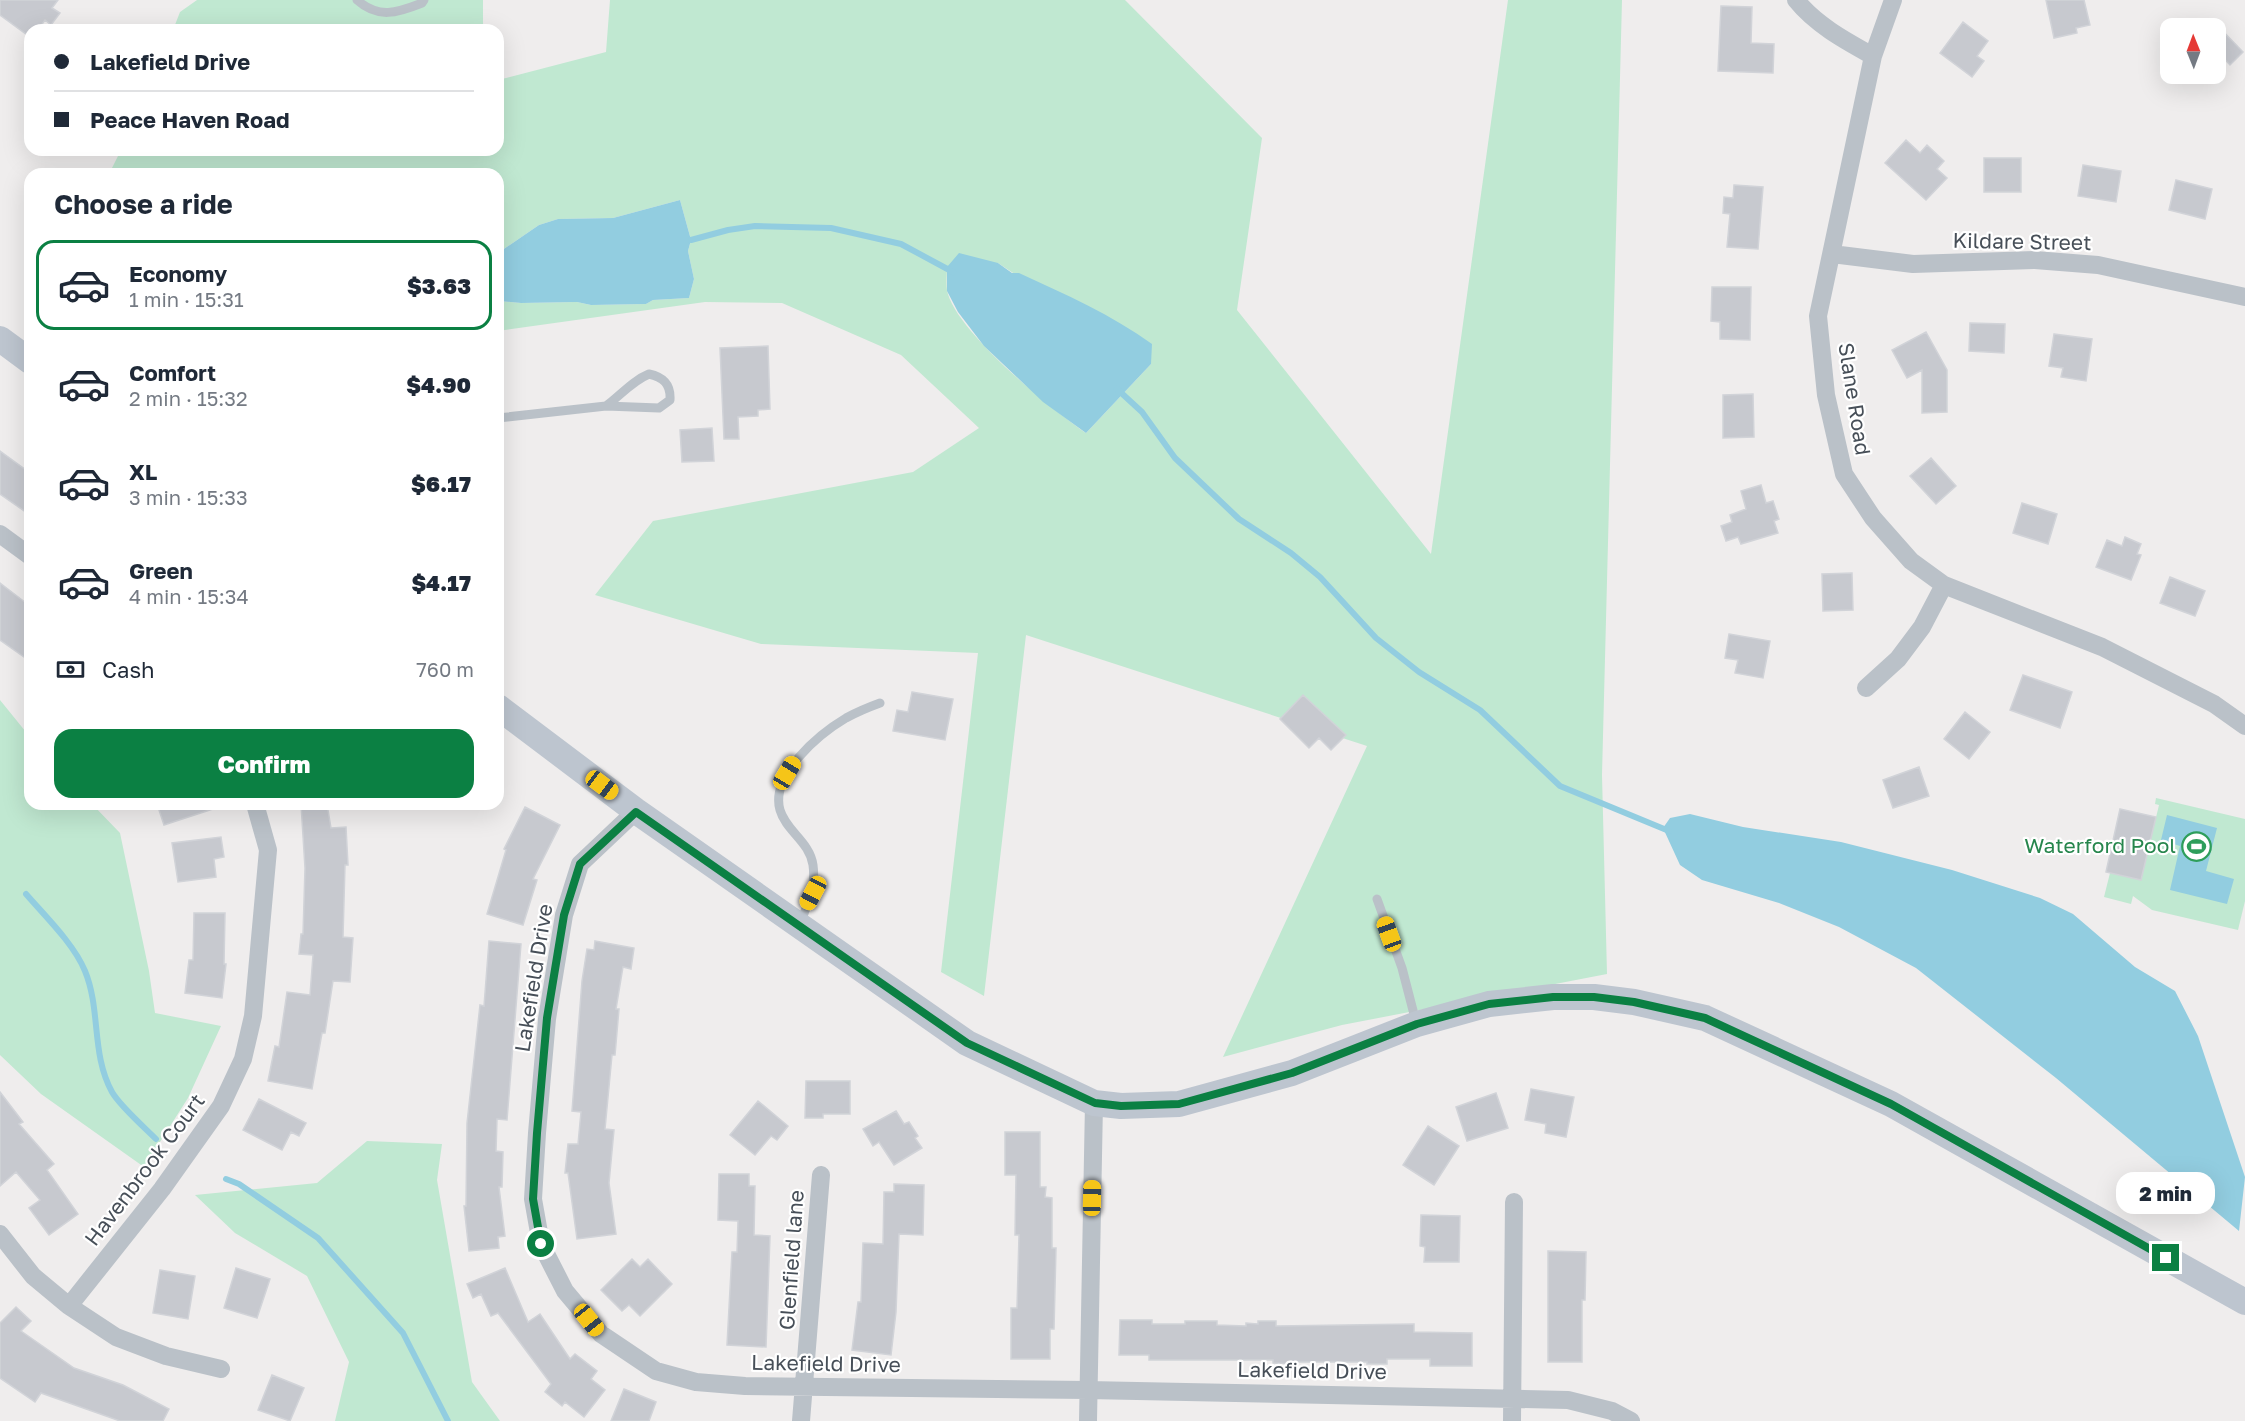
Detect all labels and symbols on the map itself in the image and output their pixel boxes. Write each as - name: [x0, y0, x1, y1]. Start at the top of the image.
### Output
- north arrow: [2160, 18, 2226, 84]
- street label: Kildare Street: [1952, 227, 2092, 255]
- street label: Slane Road: [1833, 341, 1877, 457]
- car: [770, 753, 804, 793]
- car: [582, 767, 622, 803]
- sports icon: Waterford Pool: [2181, 830, 2213, 862]
- place label: Waterford Pool: [2024, 832, 2176, 858]
- car: [797, 873, 829, 913]
- street label: Lakefield Drive: [508, 902, 558, 1054]
- car: [1374, 914, 1404, 954]
- street label: Havenbrook Court: [79, 1088, 210, 1251]
- callout: 2 min: [2116, 1171, 2216, 1213]
- car: [1083, 1180, 1101, 1216]
- street label: Glenfield lane: [773, 1189, 809, 1331]
- route start: [527, 1230, 554, 1257]
- route end: [2152, 1244, 2179, 1271]
- car: [571, 1300, 607, 1340]
- street label: Lakefield Drive: [751, 1349, 901, 1377]
- street label: Lakefield Drive: [1237, 1356, 1387, 1384]

